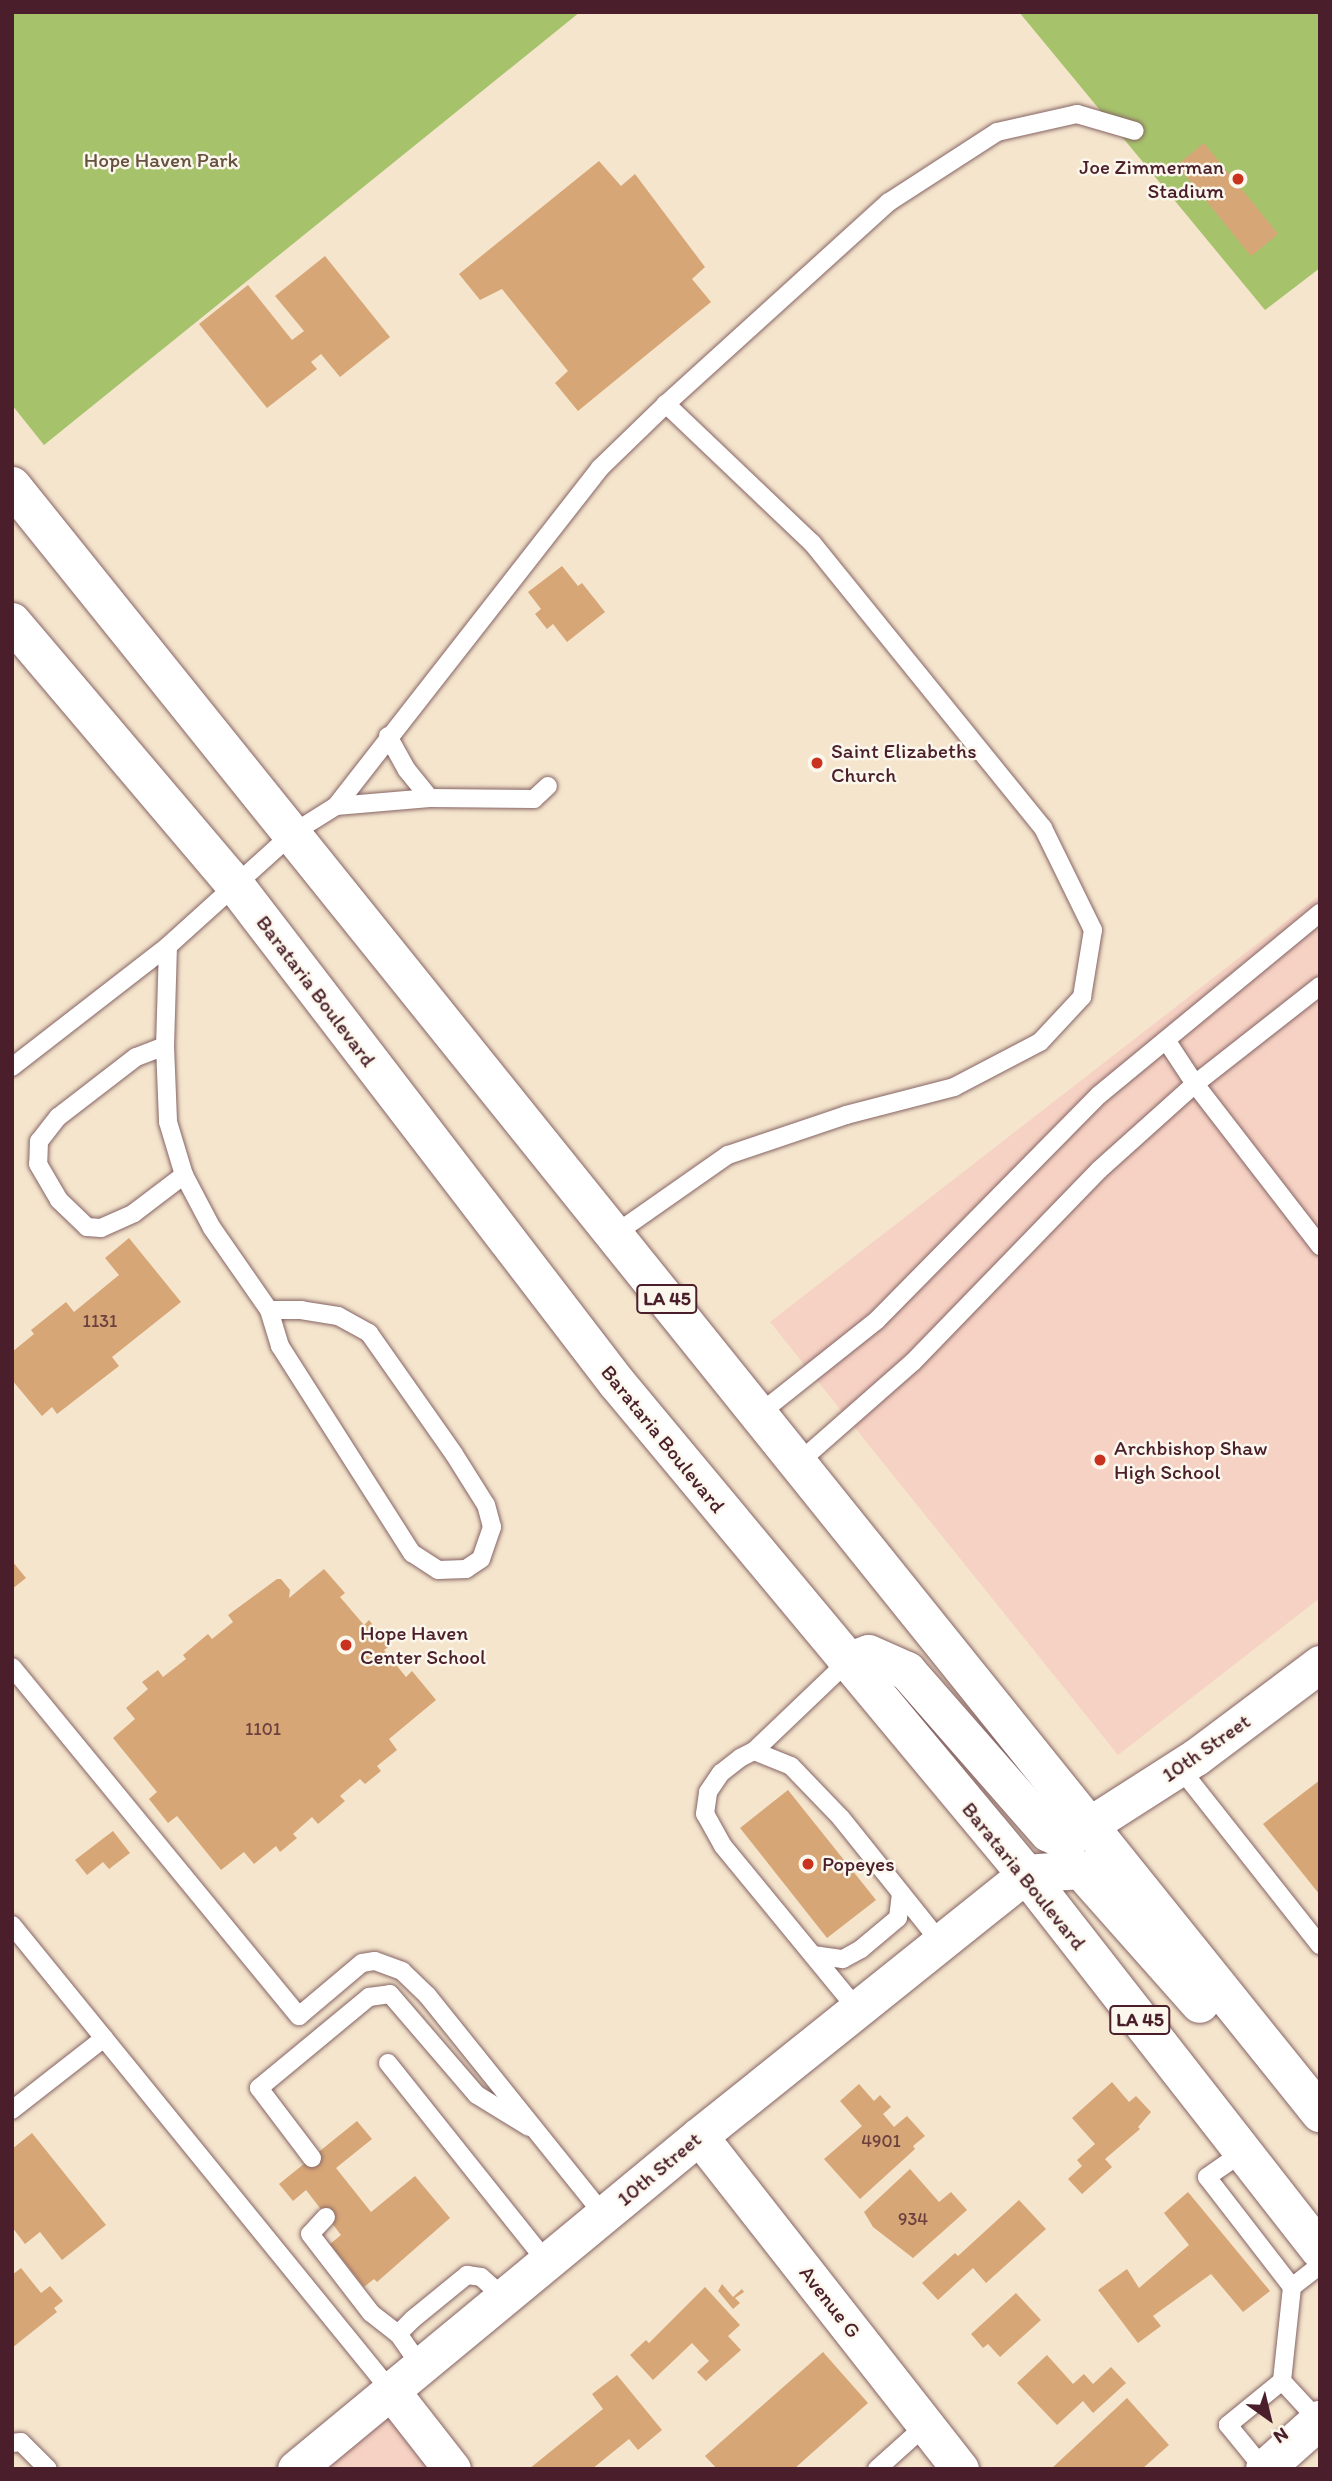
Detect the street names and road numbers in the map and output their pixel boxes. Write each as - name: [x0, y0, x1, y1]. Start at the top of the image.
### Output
- street label: Barataria Boulevard: [251, 910, 381, 1072]
- road number: LA 45: [636, 1284, 698, 1315]
- street label: Barataria Boulevard: [596, 1360, 730, 1518]
- street label: 10th Street: [1157, 1709, 1255, 1787]
- street label: Barataria Boulevard: [957, 1797, 1091, 1955]
- road number: LA 45: [1108, 2004, 1172, 2036]
- street label: 10th Street: [612, 2127, 706, 2211]
- street label: Avenue G: [794, 2261, 866, 2343]

